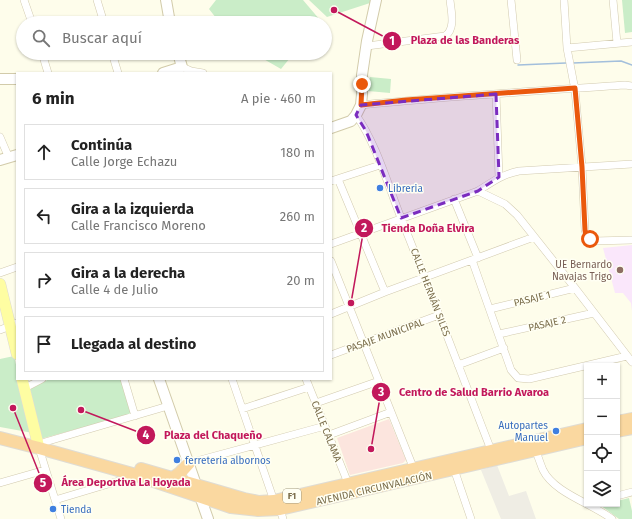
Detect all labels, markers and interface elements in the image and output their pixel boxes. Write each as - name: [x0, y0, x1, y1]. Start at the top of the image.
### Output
- search box: [16, 16, 332, 60]
- icon: search: [30, 27, 52, 49]
- text: Buscar aquí: [62, 29, 142, 47]
- callout: Plaza de las Banderas: [382, 29, 527, 52]
- text: 1: [389, 34, 395, 48]
- text: Plaza de las Banderas: [411, 34, 520, 47]
- route end: [353, 75, 371, 93]
- text: 6 min: [32, 88, 75, 109]
- text: A pie · 460 m: [241, 91, 316, 106]
- text: Continúa: [71, 136, 132, 154]
- icon: ahead: [33, 141, 55, 163]
- text: 180 m: [280, 145, 315, 160]
- text: Calle Jorge Echazu: [71, 154, 177, 169]
- marker: Libreria: [375, 183, 385, 193]
- place label: Libreria: [388, 183, 423, 195]
- text: Gira a la izquierda: [71, 200, 194, 218]
- icon: left: [33, 205, 55, 227]
- text: 260 m: [280, 209, 315, 224]
- callout: Tienda Doña Elvira: [354, 217, 483, 240]
- text: Calle Francisco Moreno: [71, 218, 206, 233]
- text: 2: [361, 221, 367, 235]
- text: Tienda Doña Elvira: [382, 222, 474, 235]
- route start: [581, 230, 599, 248]
- street label: CALLE HERNÁN SILES: [408, 246, 455, 339]
- place label: UE Bernardo Navajas Trigo: [552, 259, 612, 283]
- text: Gira a la derecha: [71, 264, 185, 282]
- marker: UE Bernardo Navajas Trigo: [615, 265, 625, 275]
- icon: right: [33, 269, 55, 291]
- text: 20 m: [287, 273, 315, 288]
- text: Calle 4 de Julio: [71, 282, 158, 297]
- street label: PASAJE 1: [513, 289, 552, 309]
- street label: PASAJE 2: [527, 314, 567, 334]
- street label: PASAJE MUNICIPAL: [345, 316, 426, 356]
- icon: arrive: [33, 333, 55, 355]
- text: Llegada al destino: [71, 335, 196, 353]
- map controls: [584, 363, 620, 507]
- button: +: [584, 363, 620, 399]
- callout: Centro de Salud Barrio Avaroa: [371, 381, 558, 404]
- text: 3: [377, 385, 384, 399]
- text: Centro de Salud Barrio Avaroa: [399, 386, 549, 399]
- street label: CALLE CALAMA: [308, 399, 344, 464]
- button: −: [584, 399, 620, 435]
- place label: Autopartes Manuel: [498, 420, 548, 444]
- callout: Plaza del Chaqueño: [136, 424, 270, 447]
- marker: Autopartes Manuel: [551, 426, 561, 436]
- text: 4: [143, 428, 150, 442]
- text: Plaza del Chaqueño: [164, 429, 263, 442]
- button: locate: [584, 435, 620, 471]
- marker: ferreteria albornos: [172, 455, 182, 465]
- place label: ferreteria albornos: [185, 455, 271, 467]
- street label: AVENIDA CIRCUNVALACIÓN: [315, 468, 433, 508]
- callout: Área Deportiva La Hoyada: [33, 471, 198, 494]
- button: layers: [584, 471, 620, 507]
- text: Área Deportiva La Hoyada: [60, 475, 191, 489]
- text: 5: [40, 476, 47, 490]
- road number: F1: [283, 489, 301, 503]
- marker: Tienda: [48, 504, 58, 514]
- place label: Tienda: [61, 504, 92, 516]

